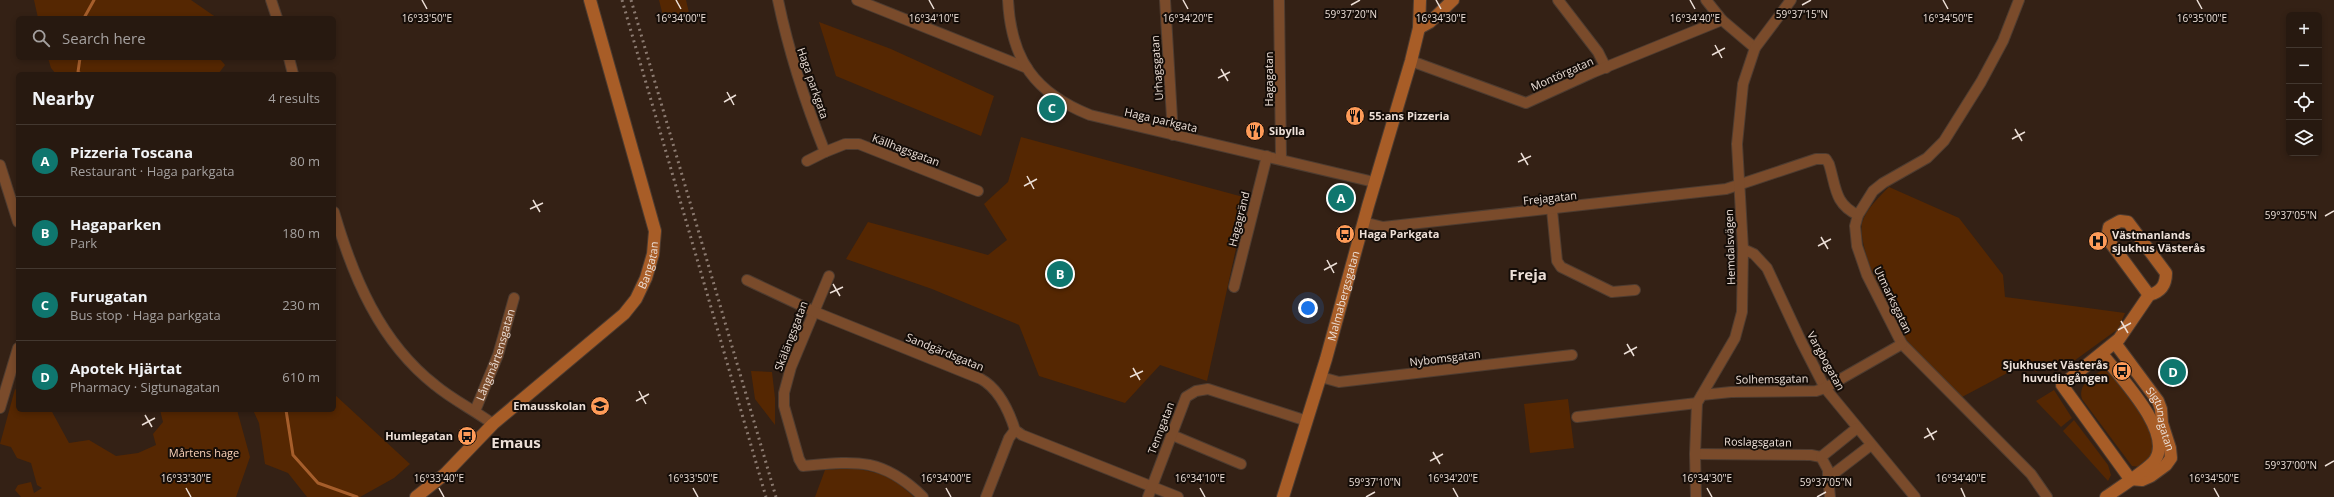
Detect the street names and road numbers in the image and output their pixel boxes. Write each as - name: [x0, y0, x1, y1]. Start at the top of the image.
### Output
- street label: Urhagsgatan: [1147, 35, 1166, 101]
- street label: Haga parkgata: [794, 45, 833, 120]
- street label: Hagagatan: [1261, 51, 1276, 107]
- street label: Montörgatan: [1528, 53, 1596, 94]
- street label: Haga parkgata: [1123, 104, 1199, 135]
- street label: Källhagsgatan: [870, 130, 942, 169]
- street label: Frejagatan: [1522, 187, 1578, 208]
- street label: Hagagränd: [1224, 190, 1253, 248]
- street label: Hemdalsvägen: [1721, 209, 1738, 285]
- street label: Bangatan: [634, 241, 661, 291]
- street label: Malmabergsgatan: [1323, 249, 1362, 342]
- street label: Utmarksgatan: [1871, 264, 1916, 336]
- street label: Skälängsgatan: [770, 299, 811, 373]
- street label: Långmårtensgatan: [472, 307, 518, 403]
- street label: Sandgärdsgatan: [904, 329, 986, 374]
- street label: Vargbogatan: [1804, 329, 1849, 393]
- street label: Nybomsgatan: [1409, 346, 1481, 369]
- street label: Solhemsgatan: [1736, 370, 1808, 387]
- street label: Sigtunagatan: [2143, 384, 2178, 453]
- street label: Tenngatan: [1144, 400, 1177, 456]
- street label: Roslagsgatan: [1724, 433, 1792, 450]

